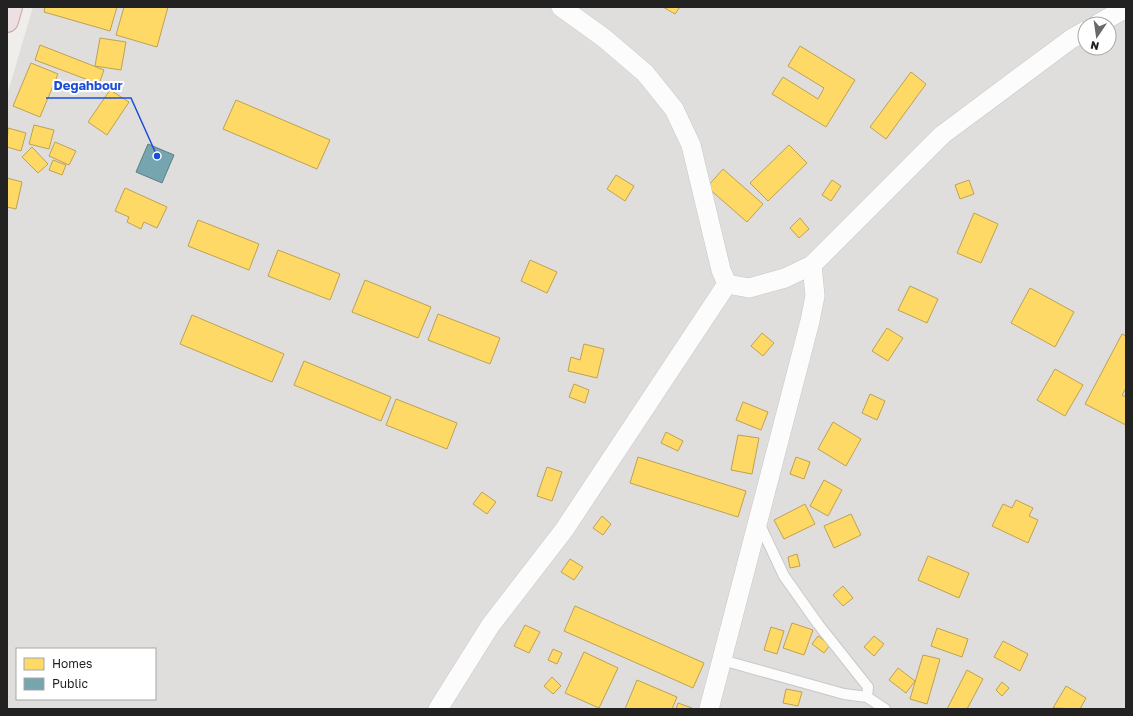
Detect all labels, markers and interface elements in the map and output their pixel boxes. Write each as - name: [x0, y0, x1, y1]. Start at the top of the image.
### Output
- north arrow: [1077, 16, 1117, 56]
- text: N: [1089, 39, 1100, 54]
- callout: Degahbour: [46, 73, 131, 98]
- text: Degahbour: [54, 77, 122, 93]
- legend: [16, 648, 156, 700]
- text: Homes: [52, 656, 92, 671]
- text: Public: [52, 676, 89, 691]

